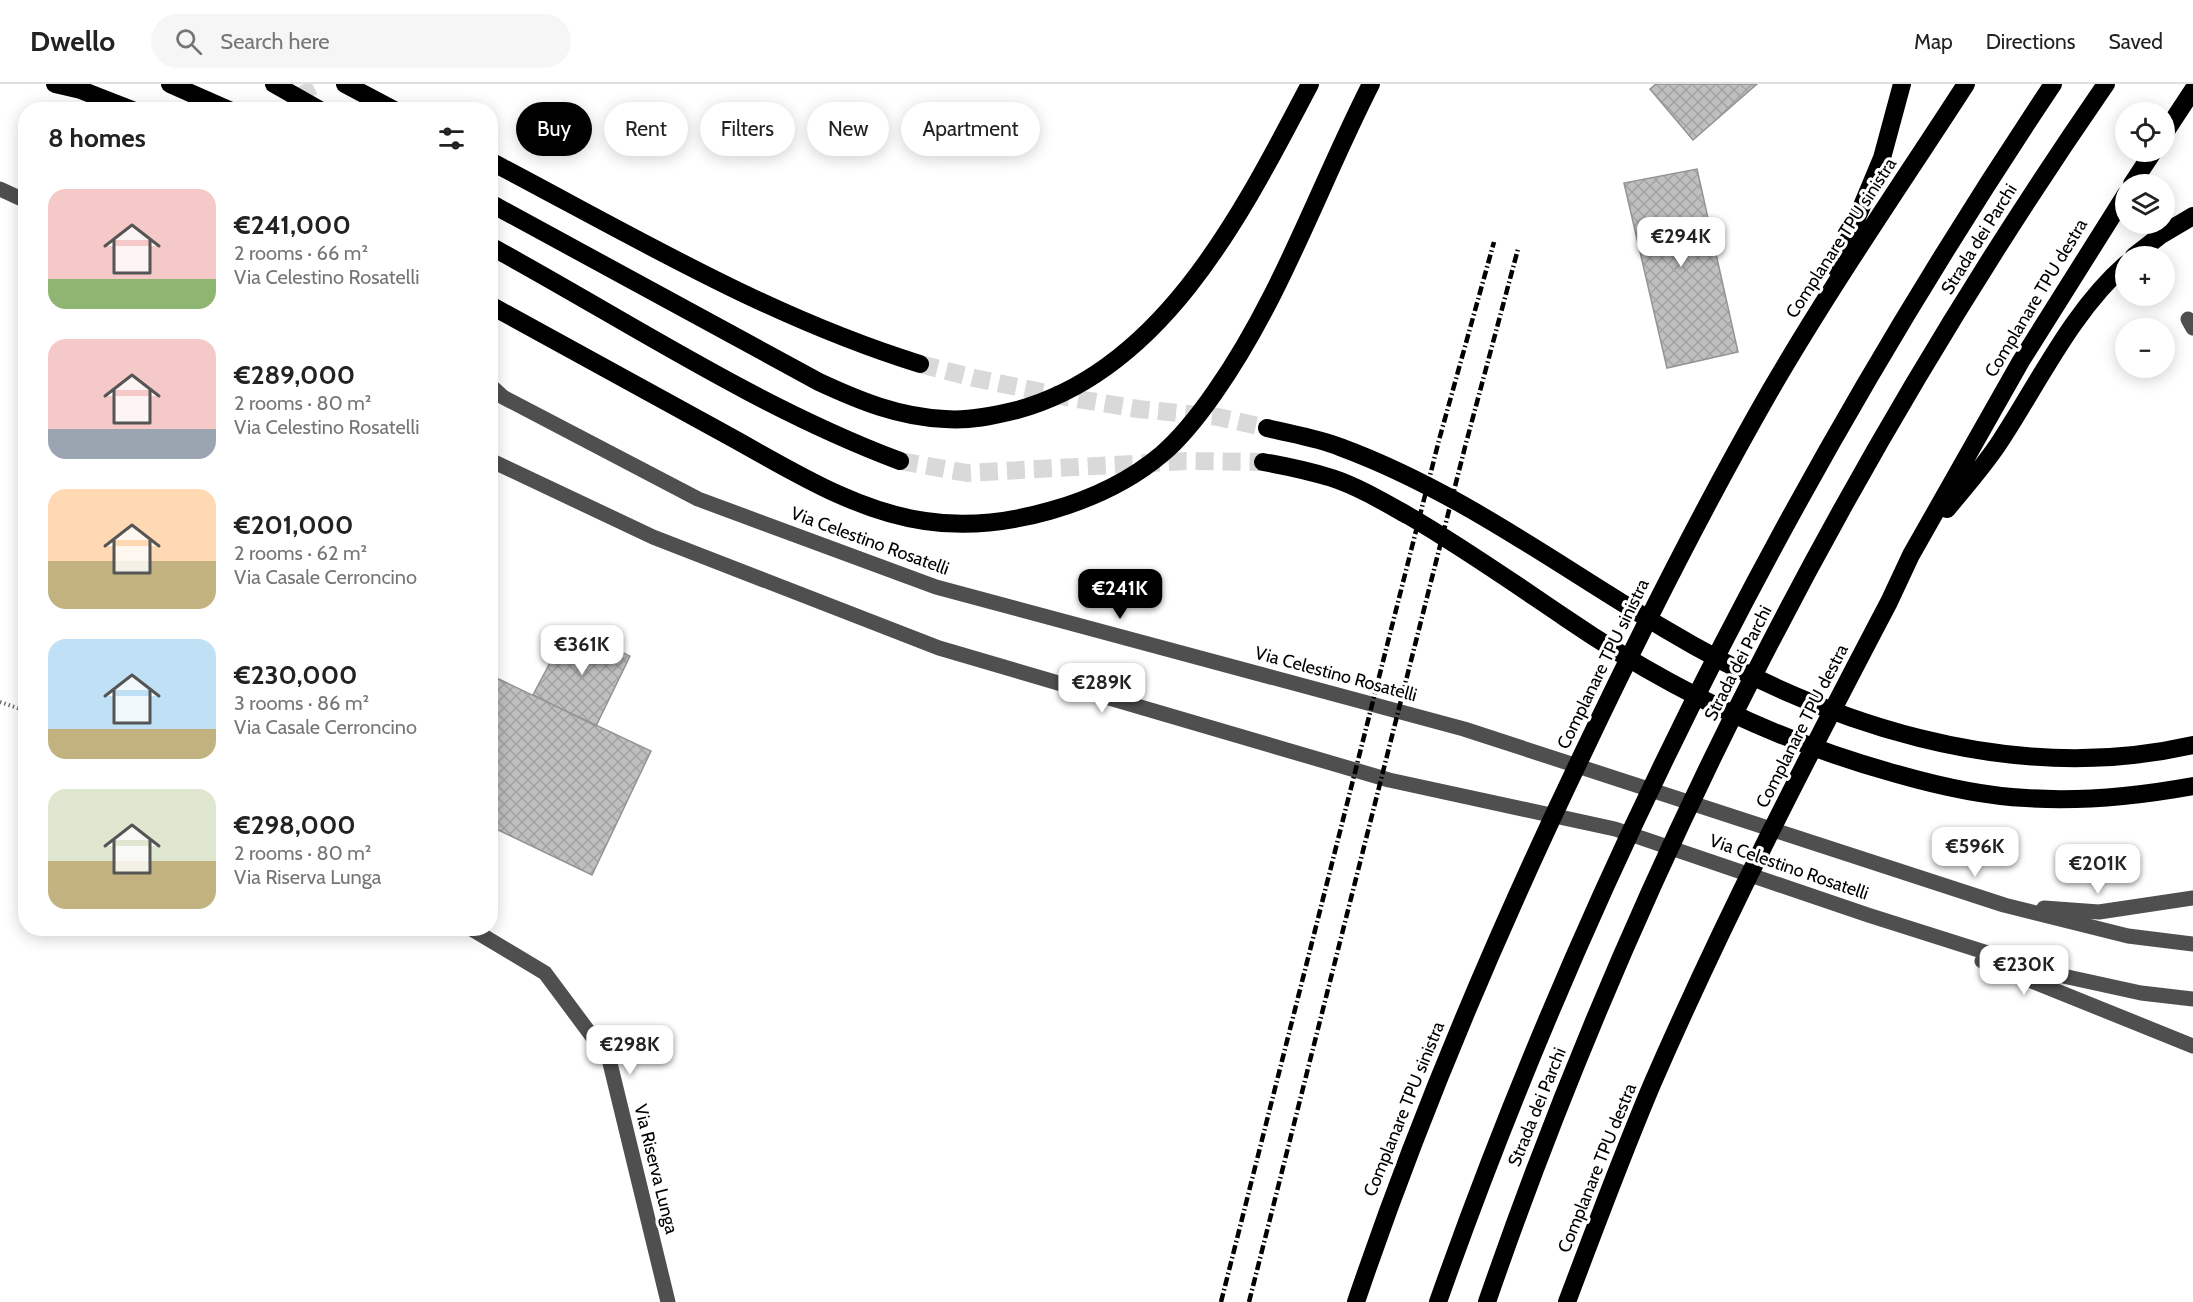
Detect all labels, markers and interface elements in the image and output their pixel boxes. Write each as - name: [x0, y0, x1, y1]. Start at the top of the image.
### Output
- search box: [151, 14, 571, 68]
- text: Dwello: [30, 24, 115, 58]
- icon: search: [172, 25, 205, 58]
- text: Search here: [220, 28, 330, 55]
- text: Map: [1914, 29, 1953, 54]
- text: Directions: [1986, 29, 2075, 54]
- text: Saved: [2108, 29, 2163, 54]
- chip: Buy: [516, 102, 592, 156]
- chip: Rent: [604, 102, 688, 156]
- chip: Filters: [700, 102, 795, 156]
- chip: New: [807, 102, 889, 156]
- chip: Apartment: [901, 102, 1040, 156]
- map controls: [2115, 102, 2175, 378]
- button: locate: [2115, 102, 2175, 162]
- text: 8 homes: [48, 122, 146, 154]
- icon: filters: [435, 122, 468, 155]
- street label: Complanare TPU sinistra: [1781, 153, 1901, 322]
- button: layers: [2115, 174, 2175, 234]
- street label: Strada dei Parchi: [1936, 180, 2022, 298]
- text: €241,000: [234, 209, 351, 241]
- icon: home: [96, 213, 168, 285]
- street label: Complanare TPU destra: [1980, 215, 2092, 381]
- pin: €294K: [1639, 217, 1723, 268]
- text: €294K: [1651, 224, 1711, 248]
- text: 2 rooms · 66 m²: [234, 241, 368, 265]
- button: +: [2115, 246, 2175, 306]
- text: Via Celestino Rosatelli: [234, 265, 419, 289]
- button: −: [2115, 318, 2175, 378]
- text: €289,000: [234, 359, 355, 391]
- icon: home: [96, 363, 168, 435]
- text: 2 rooms · 80 m²: [234, 391, 371, 415]
- text: Via Celestino Rosatelli: [234, 415, 419, 439]
- street label: Via Celestino Rosatelli: [788, 502, 952, 580]
- text: €201,000: [234, 509, 353, 541]
- icon: home: [96, 513, 168, 585]
- text: 2 rooms · 62 m²: [234, 541, 367, 565]
- text: Via Casale Cerroncino: [234, 565, 417, 589]
- pin: €241K: [1078, 569, 1162, 620]
- street label: Complanare TPU sinistra: [1552, 575, 1654, 753]
- text: €241K: [1092, 576, 1148, 600]
- street label: Strada dei Parchi: [1700, 602, 1776, 724]
- pin: €361K: [540, 625, 624, 676]
- text: €361K: [555, 632, 609, 656]
- street label: Complanare TPU destra: [1751, 640, 1853, 812]
- street label: Via Celestino Rosatelli: [1253, 642, 1419, 706]
- text: €230,000: [234, 659, 357, 691]
- icon: home: [96, 663, 168, 735]
- pin: €289K: [1060, 663, 1144, 714]
- text: €289K: [1072, 670, 1132, 694]
- text: 3 rooms · 86 m²: [234, 691, 369, 715]
- text: Via Casale Cerroncino: [234, 715, 417, 739]
- text: €298,000: [234, 809, 356, 841]
- icon: home: [96, 813, 168, 885]
- pin: €596K: [1933, 827, 2017, 878]
- street label: Via Celestino Rosatelli: [1707, 829, 1871, 905]
- text: €596K: [1946, 834, 2004, 858]
- text: 2 rooms · 80 m²: [234, 841, 371, 865]
- pin: €201K: [2056, 844, 2140, 895]
- text: €201K: [2069, 851, 2127, 875]
- text: Via Riserva Lunga: [234, 865, 381, 889]
- pin: €230K: [1982, 945, 2066, 996]
- text: €230K: [1994, 952, 2054, 976]
- street label: Complanare TPU sinistra: [1359, 1018, 1449, 1200]
- pin: €298K: [588, 1025, 672, 1076]
- text: €298K: [600, 1032, 660, 1056]
- street label: Strada dei Parchi: [1503, 1044, 1571, 1170]
- street label: Complanare TPU destra: [1553, 1080, 1641, 1256]
- street label: Via Riserva Lunga: [629, 1102, 683, 1236]

